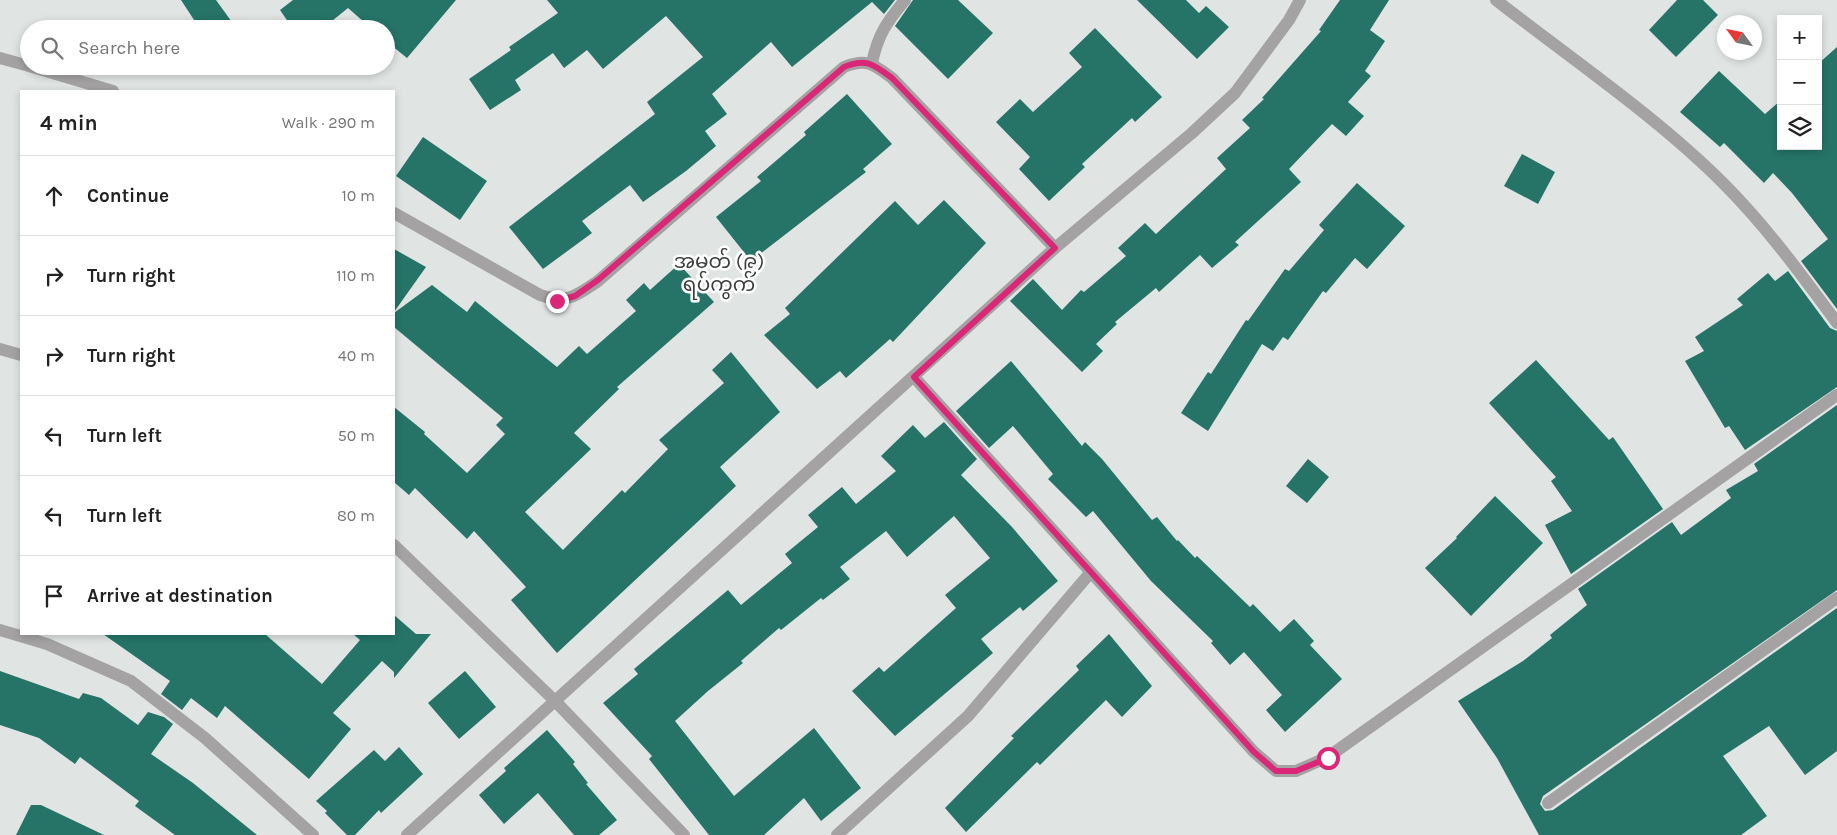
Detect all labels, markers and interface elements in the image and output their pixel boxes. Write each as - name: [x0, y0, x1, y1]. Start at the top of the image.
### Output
- north arrow: [1717, 15, 1762, 60]
- map controls: [1777, 15, 1822, 150]
- button: +: [1777, 15, 1822, 60]
- search box: [20, 20, 395, 75]
- icon: search: [38, 34, 66, 62]
- text: Search here: [78, 37, 180, 59]
- button: −: [1777, 60, 1822, 105]
- button: layers: [1777, 105, 1822, 150]
- text: 4 min: [40, 111, 98, 135]
- text: Walk · 290 m: [282, 113, 375, 132]
- icon: ahead: [40, 182, 68, 210]
- text: Continue: [87, 185, 169, 207]
- text: 10 m: [341, 186, 375, 205]
- district label: အမှတ် (၉) ရပ်ကွက်: [674, 247, 764, 300]
- icon: right: [40, 262, 68, 290]
- text: Turn right: [87, 265, 176, 287]
- text: 110 m: [336, 266, 375, 285]
- route end: [546, 290, 569, 313]
- icon: right: [40, 342, 68, 370]
- text: Turn right: [87, 345, 176, 367]
- text: 40 m: [338, 346, 375, 365]
- icon: left: [40, 422, 68, 450]
- text: Turn left: [87, 425, 162, 447]
- text: 50 m: [338, 426, 375, 445]
- icon: left: [40, 502, 68, 530]
- text: Turn left: [87, 505, 162, 527]
- text: 80 m: [337, 506, 375, 525]
- icon: arrive: [40, 582, 68, 610]
- text: Arrive at destination: [87, 585, 273, 607]
- route start: [1317, 747, 1340, 770]

